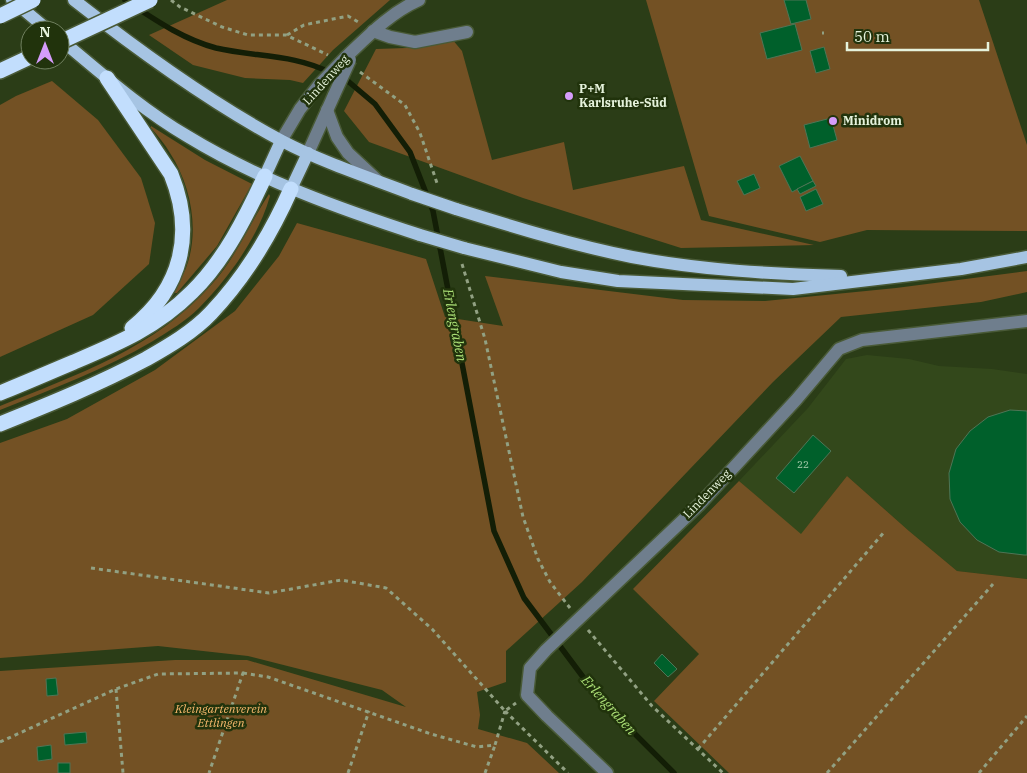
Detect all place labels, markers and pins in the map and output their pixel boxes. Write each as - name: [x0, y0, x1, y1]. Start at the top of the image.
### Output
- place label: P+M Karlsruhe-Süd: [579, 81, 667, 110]
- marker: P+M Karlsruhe-Süd: [563, 90, 575, 102]
- place label: Minidrom: [843, 113, 902, 128]
- marker: Minidrom: [827, 115, 839, 127]

